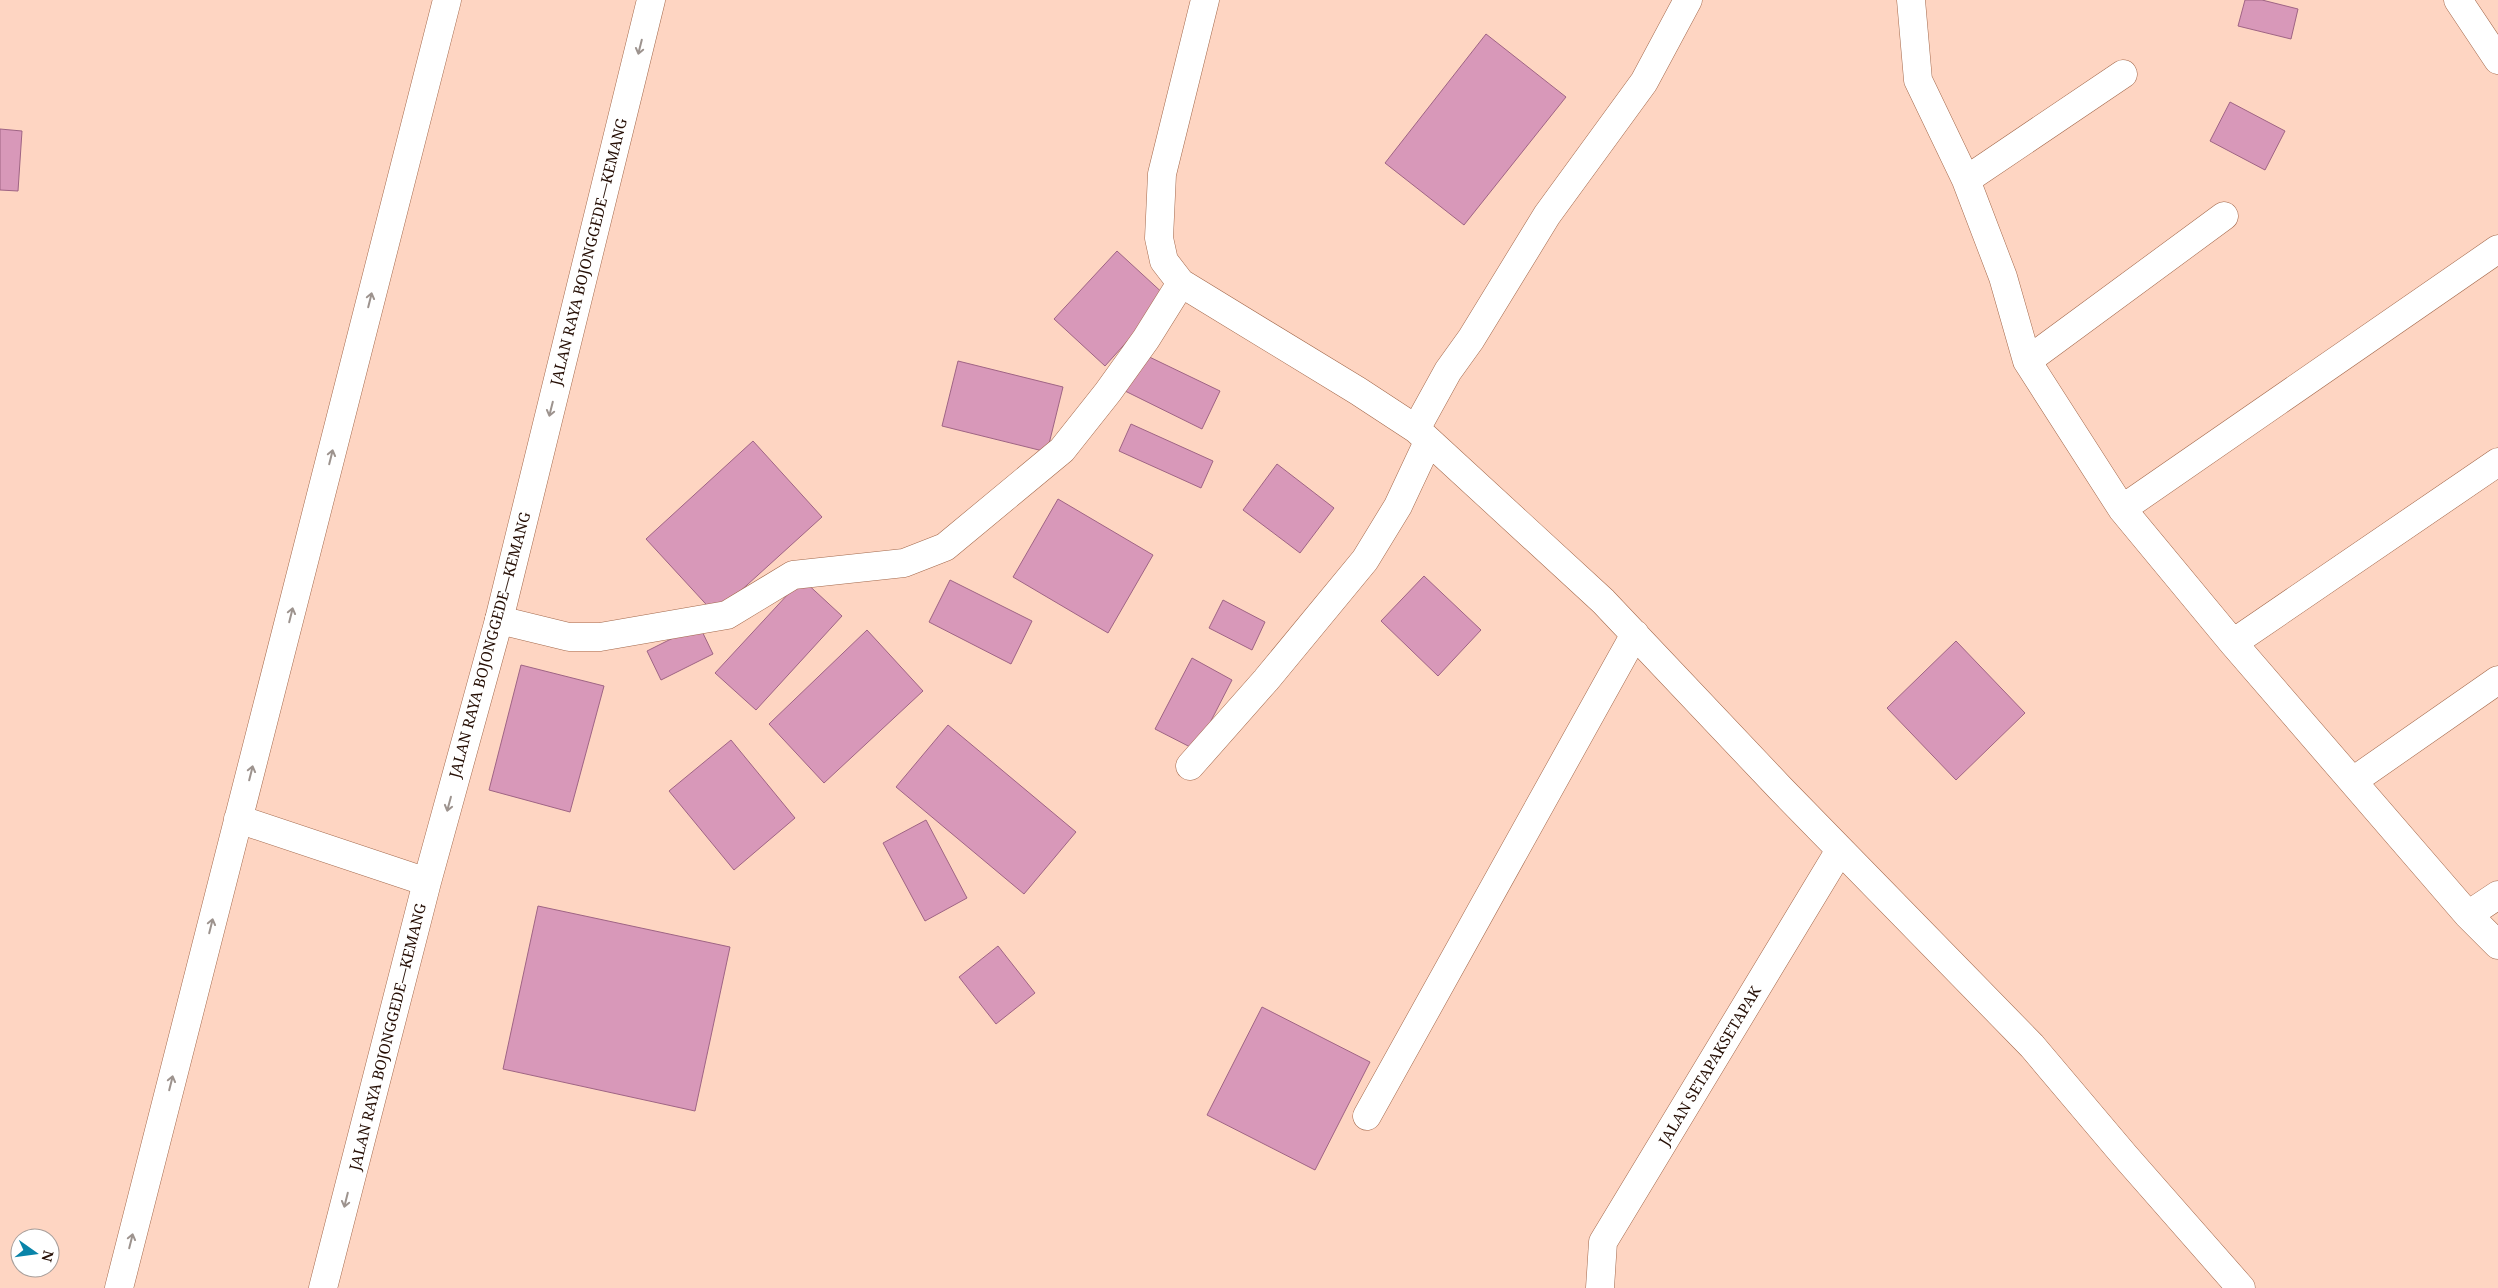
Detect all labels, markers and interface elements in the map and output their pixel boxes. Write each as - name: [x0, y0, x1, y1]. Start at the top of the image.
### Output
- one-way arrow: [635, 39, 644, 55]
- street label: JALAN RAYA BOJONGGEDE—KEMANG: [545, 116, 631, 389]
- one-way arrow: [366, 292, 376, 308]
- one-way arrow: [545, 400, 555, 416]
- one-way arrow: [326, 450, 336, 466]
- street label: JALAN RAYA BOJONGGEDE—KEMANG: [444, 509, 534, 781]
- one-way arrow: [286, 607, 296, 623]
- one-way arrow: [247, 765, 256, 781]
- one-way arrow: [443, 795, 453, 811]
- street label: JALAN RAYA BOJONGGEDE—KEMANG: [344, 901, 430, 1174]
- one-way arrow: [207, 918, 216, 934]
- street label: JALAN SETAPAKSETAPAK: [1653, 982, 1765, 1150]
- one-way arrow: [167, 1076, 176, 1092]
- one-way arrow: [341, 1192, 350, 1208]
- north arrow: [10, 1228, 60, 1278]
- one-way arrow: [127, 1233, 136, 1249]
- text: N: [38, 1249, 59, 1264]

